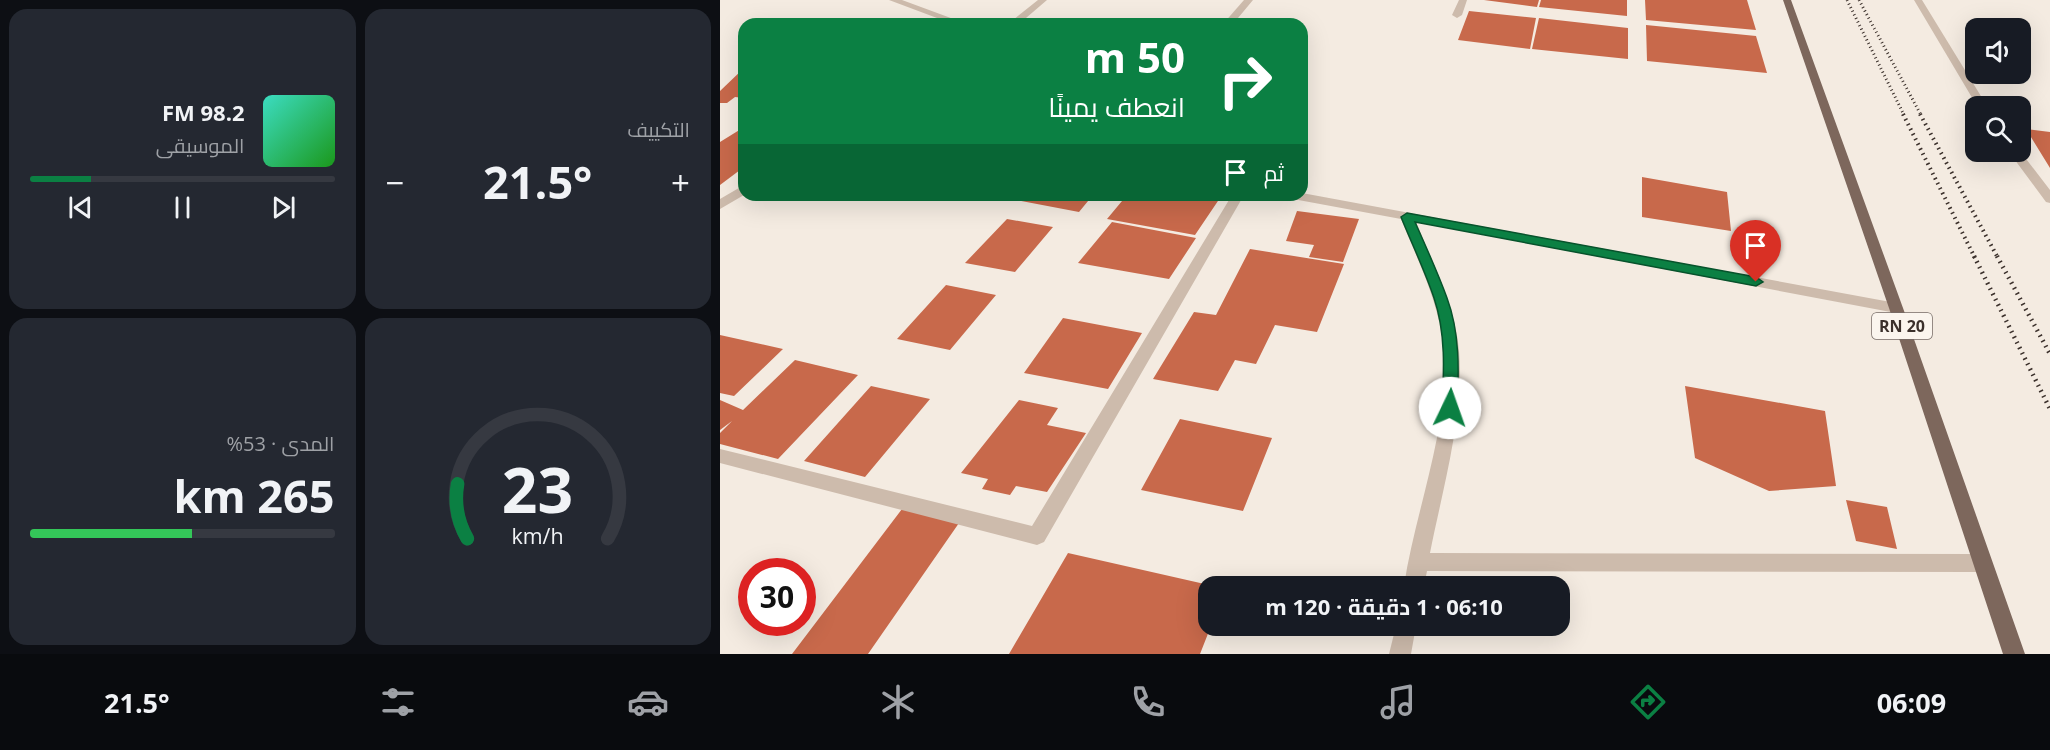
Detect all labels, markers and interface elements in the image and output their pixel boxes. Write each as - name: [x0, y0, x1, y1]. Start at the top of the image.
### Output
- map controls: [1965, 18, 2031, 162]
- button: sound: [1965, 18, 2031, 84]
- text: 50 m: [1085, 28, 1185, 85]
- icon: right: [1206, 42, 1284, 120]
- text: انعطف يمينًا: [1048, 88, 1185, 125]
- button: search: [1965, 96, 2031, 162]
- text: 98.2 FM: [162, 97, 245, 127]
- text: التكييف: [627, 116, 690, 143]
- text: الموسيقى: [156, 132, 245, 159]
- text: 21.5°: [483, 151, 592, 212]
- icon: arrive: [1219, 156, 1252, 189]
- text: ثم: [1264, 157, 1284, 187]
- text: −: [386, 160, 404, 205]
- text: +: [671, 160, 690, 205]
- icon: previous: [64, 191, 97, 224]
- icon: pause: [166, 191, 199, 224]
- icon: next: [267, 191, 300, 224]
- pin: [1730, 220, 1781, 282]
- icon: arrive: [1739, 229, 1772, 262]
- road number: RN 20: [1872, 313, 1932, 339]
- position arrow: [1418, 376, 1482, 440]
- text: المدى · 53%: [226, 430, 335, 457]
- text: 23: [502, 446, 573, 531]
- text: 265 km: [174, 465, 335, 526]
- text: km/h: [512, 521, 564, 550]
- speed limit sign: 30: [738, 558, 816, 636]
- text: 06:10 · 1 دقيقة · 120 m: [1265, 591, 1503, 621]
- icon: filters: [377, 681, 419, 723]
- icon: car: [627, 681, 669, 723]
- icon: climate: [877, 681, 919, 723]
- icon: phone: [1127, 681, 1169, 723]
- icon: music: [1377, 681, 1419, 723]
- icon: directions: [1627, 681, 1669, 723]
- text: 21.5°: [104, 684, 170, 721]
- text: 06:09: [1877, 684, 1946, 721]

